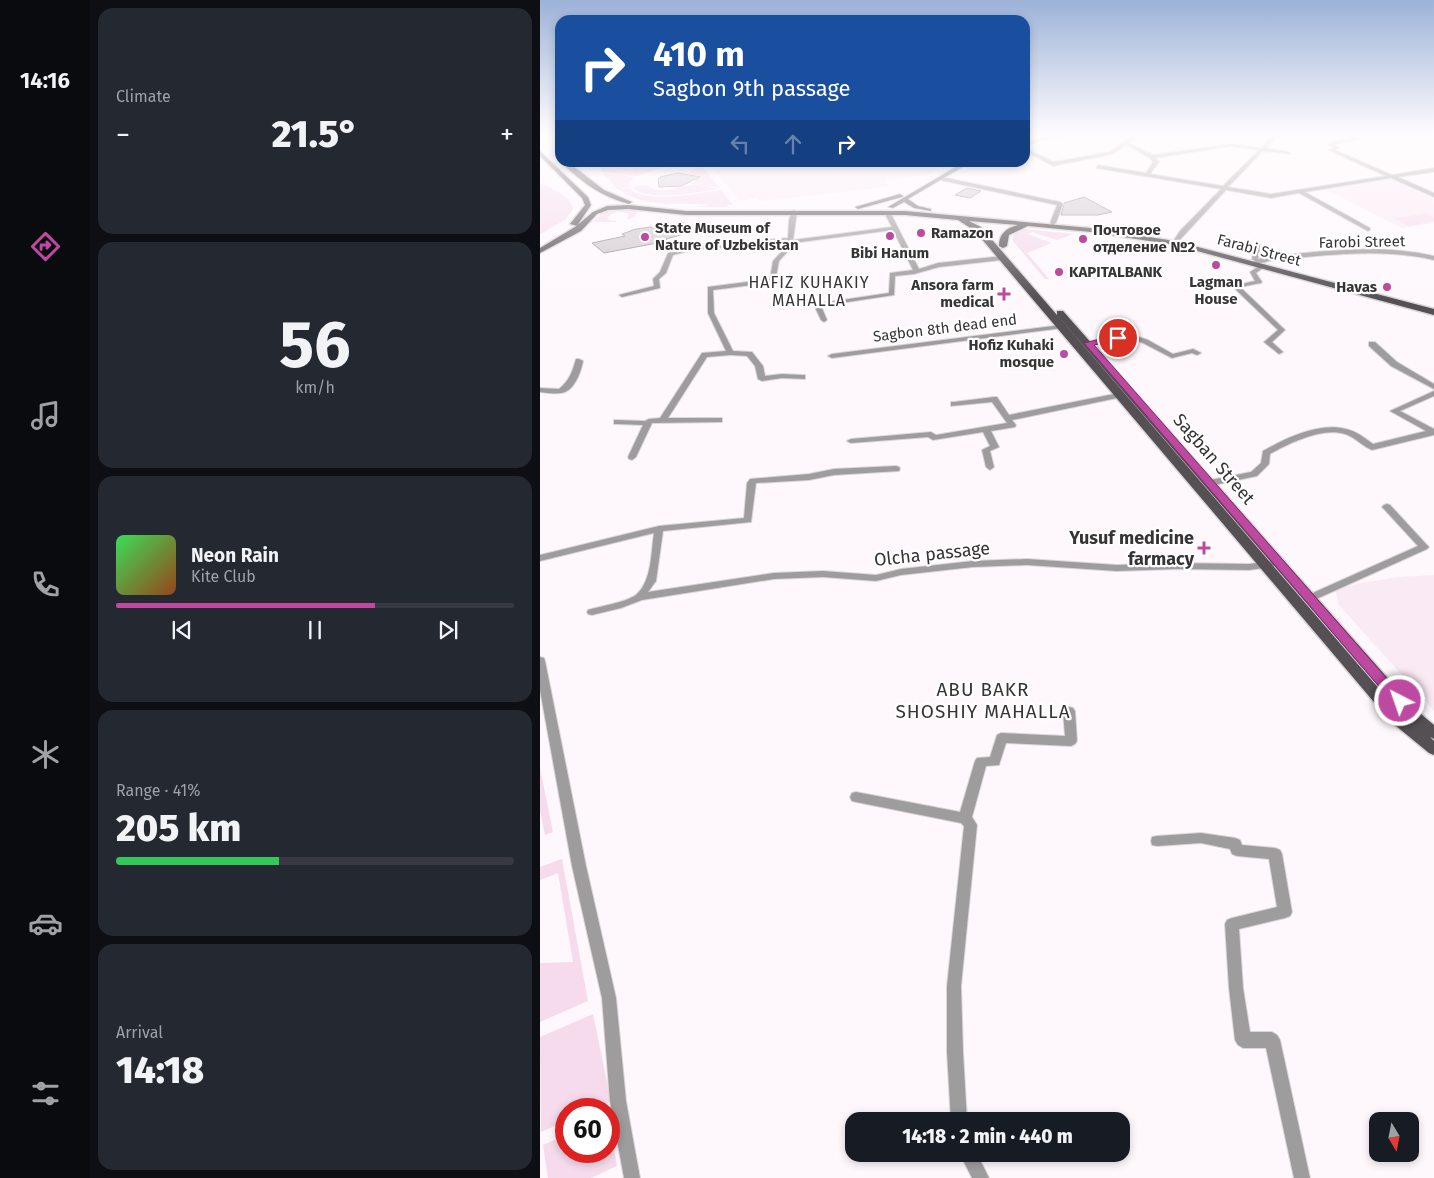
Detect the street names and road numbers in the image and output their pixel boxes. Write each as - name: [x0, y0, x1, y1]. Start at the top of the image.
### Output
- street label: Farabi Street: [1215, 230, 1303, 270]
- street label: Farobi Street: [1319, 232, 1406, 252]
- street label: Sagbon 8th dead end: [872, 310, 1018, 346]
- street label: Sagban Street: [1169, 409, 1260, 509]
- street label: Olcha passage: [873, 537, 991, 571]

